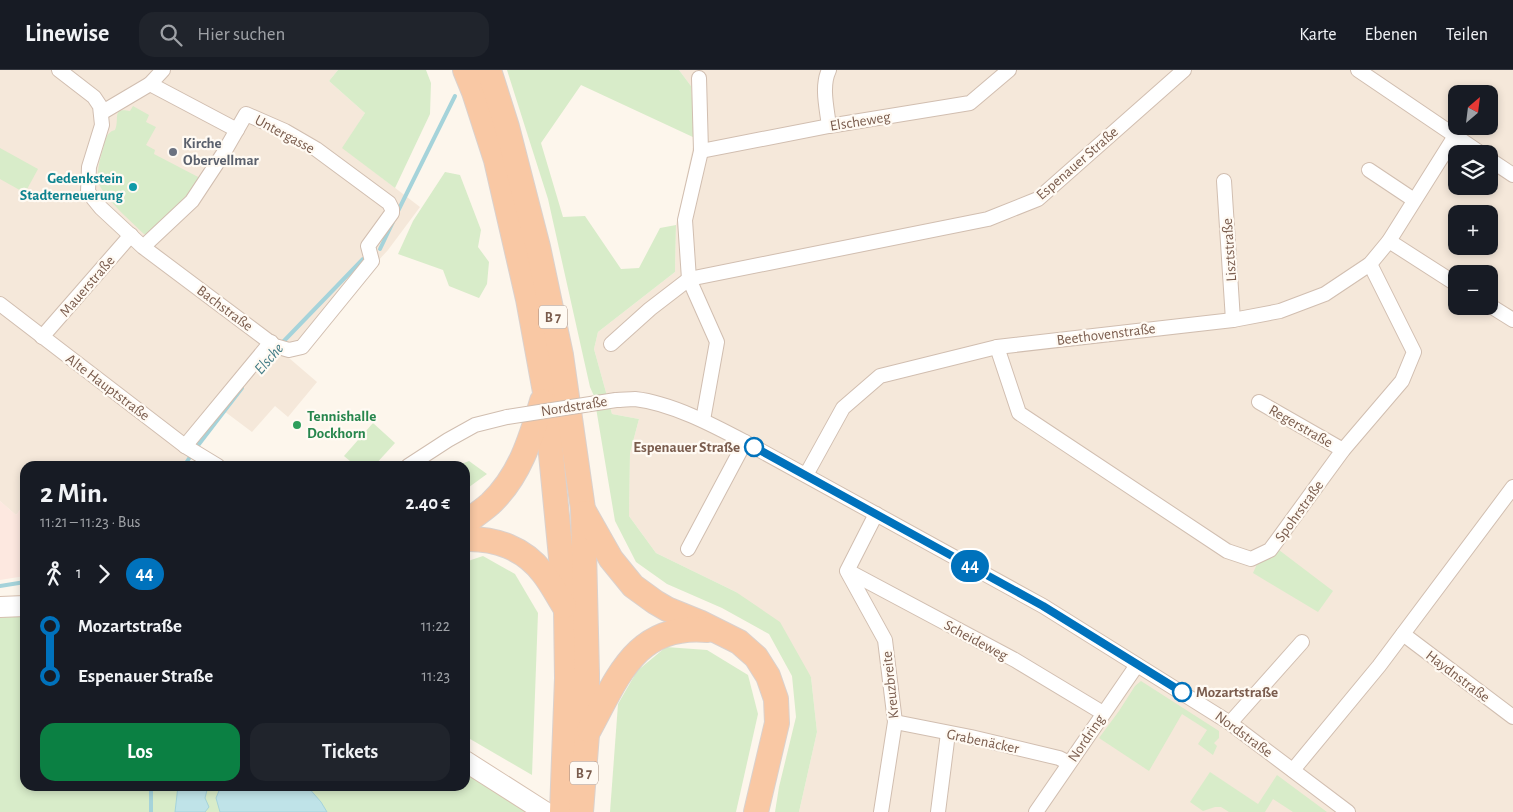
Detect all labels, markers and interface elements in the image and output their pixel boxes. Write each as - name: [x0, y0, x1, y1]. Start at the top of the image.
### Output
- search box: [139, 12, 489, 57]
- icon: search: [157, 21, 185, 49]
- text: Linewise: [25, 22, 109, 46]
- text: Hier suchen: [197, 25, 285, 44]
- text: Karte: [1299, 26, 1337, 44]
- text: Ebenen: [1365, 26, 1418, 44]
- text: Teilen: [1446, 26, 1488, 44]
- north arrow: [1448, 85, 1498, 135]
- map controls: [1448, 85, 1498, 315]
- street label: Elscheweg: [829, 109, 892, 134]
- street label: Untergasse: [252, 113, 317, 156]
- street label: Espenauer Straße: [1034, 124, 1121, 203]
- place label: Kirche Obervellmar: [183, 136, 260, 168]
- button: layers: [1448, 145, 1498, 195]
- marker: Kirche Obervellmar: [167, 146, 179, 158]
- place label: Gedenkstein Stadterneuerung: [20, 171, 123, 203]
- marker: Gedenkstein Stadterneuerung: [127, 181, 139, 193]
- button: +: [1448, 205, 1498, 255]
- street label: Lisztstraße: [1220, 218, 1239, 282]
- street label: Mauerstraße: [57, 253, 118, 320]
- button: −: [1448, 265, 1498, 315]
- street label: Bachstraße: [194, 283, 256, 334]
- road number: B 7: [539, 306, 567, 328]
- street label: Beethovenstraße: [1056, 321, 1156, 348]
- water label: Elsche: [251, 340, 286, 377]
- street label: Alte Hauptstraße: [63, 351, 152, 424]
- street label: Nordstraße: [540, 394, 608, 419]
- street label: Regerstraße: [1266, 402, 1335, 451]
- place label: Tennishalle Dockhorn: [307, 409, 376, 441]
- marker: Tennishalle Dockhorn: [291, 419, 303, 431]
- marker: Espenauer Straße: [744, 437, 764, 457]
- place label: Espenauer Straße: [633, 440, 740, 455]
- street label: Spohrstraße: [1272, 478, 1327, 545]
- text: 2 Min.: [40, 480, 108, 508]
- text: 2.40 €: [406, 494, 450, 513]
- text: 11:21 – 11:23 · Bus: [40, 514, 141, 530]
- line badge: 44: [948, 550, 992, 582]
- text: 44: [961, 557, 979, 575]
- icon: walk: [40, 560, 68, 588]
- icon: forward: [90, 560, 118, 588]
- text: 1: [76, 565, 82, 581]
- text: 44: [136, 565, 154, 583]
- text: Mozartstraße: [78, 617, 182, 636]
- street label: Scheideweg: [942, 617, 1011, 664]
- text: 11:22: [421, 618, 450, 634]
- street label: Haydnstraße: [1423, 648, 1492, 705]
- street label: Kreuzbreite: [879, 650, 902, 720]
- text: Espenauer Straße: [78, 667, 213, 686]
- text: 11:23: [421, 668, 450, 684]
- marker: Mozartstraße: [1172, 682, 1192, 702]
- place label: Mozartstraße: [1196, 685, 1278, 700]
- street label: Nordstraße: [1212, 709, 1275, 760]
- street label: Nordring: [1065, 711, 1108, 765]
- button: Los: [40, 723, 240, 781]
- button: Tickets: [250, 723, 450, 781]
- street label: Grabenäcker: [945, 726, 1021, 757]
- road number: B 7: [570, 761, 598, 784]

